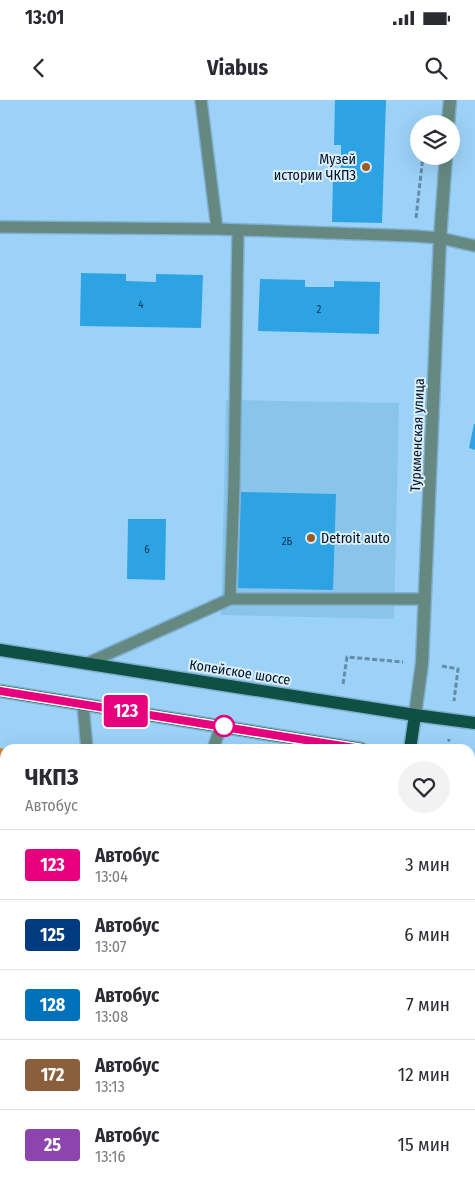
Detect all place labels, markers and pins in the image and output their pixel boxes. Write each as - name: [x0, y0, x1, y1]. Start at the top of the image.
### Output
- place label: Музей истории ЧКПЗ: [274, 151, 356, 184]
- marker: Музей истории ЧКПЗ: [360, 161, 372, 173]
- place label: Detroit auto: [321, 530, 390, 547]
- marker: Detroit auto: [305, 532, 317, 544]
- unlabelled marker: [213, 715, 235, 737]

